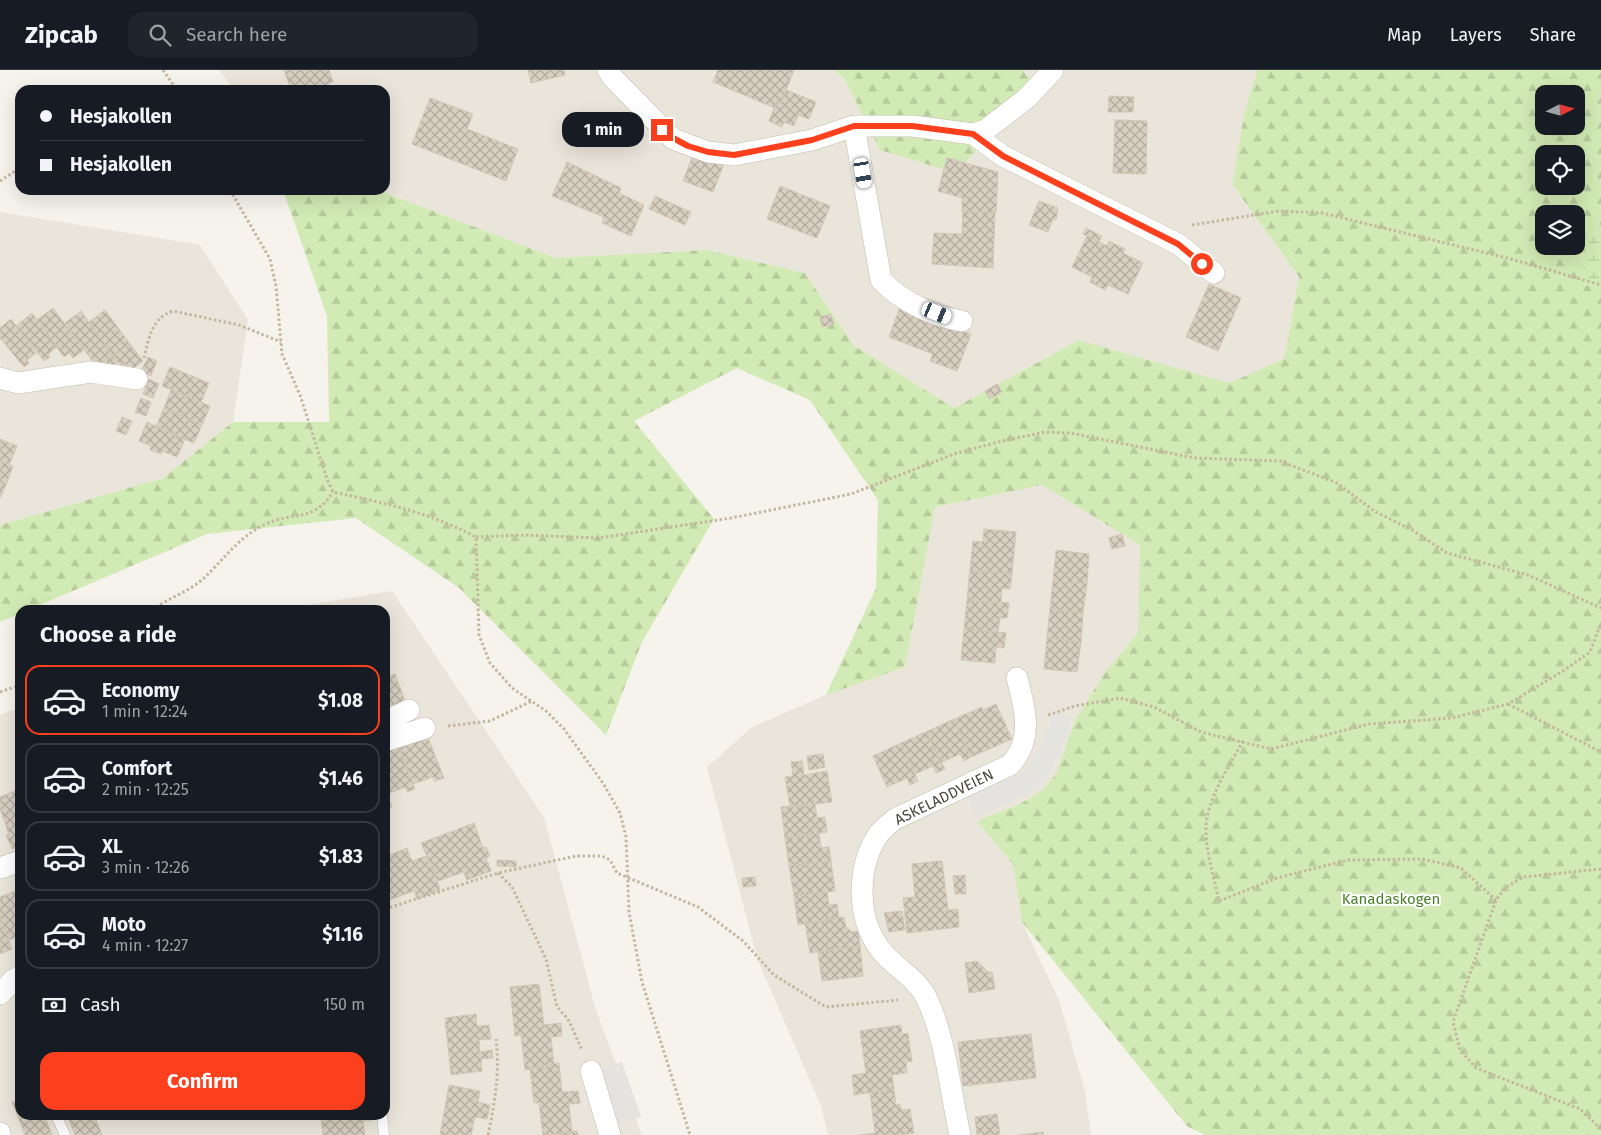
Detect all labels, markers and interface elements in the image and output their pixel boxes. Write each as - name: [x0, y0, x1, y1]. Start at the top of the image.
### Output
- search box: [128, 12, 478, 57]
- text: Zipcab: [25, 21, 98, 49]
- icon: search: [146, 21, 174, 49]
- text: Search here: [186, 23, 287, 46]
- text: Map: [1387, 24, 1422, 46]
- text: Layers: [1450, 24, 1502, 46]
- text: Share: [1530, 24, 1576, 46]
- north arrow: [1535, 85, 1585, 135]
- map controls: [1535, 85, 1585, 255]
- text: Hesjakollen: [70, 105, 172, 128]
- callout: 1 min: [562, 112, 644, 148]
- route end: [651, 119, 673, 141]
- text: 1 min: [584, 120, 622, 139]
- button: locate: [1535, 145, 1585, 195]
- text: Hesjakollen: [70, 153, 172, 176]
- car: [853, 157, 872, 189]
- button: layers: [1535, 205, 1585, 255]
- route start: [1191, 253, 1213, 275]
- car: [920, 300, 953, 326]
- text: Choose a ride: [40, 621, 176, 648]
- icon: car: [42, 678, 87, 723]
- text: Economy: [102, 679, 179, 702]
- text: $1.08: [318, 689, 363, 712]
- text: 1 min · 12:24: [102, 702, 188, 721]
- icon: car: [42, 756, 87, 801]
- text: Comfort: [102, 757, 172, 780]
- street label: ASKELADDVEIEN: [892, 765, 996, 829]
- text: $1.46: [319, 767, 363, 790]
- text: 2 min · 12:25: [102, 780, 189, 799]
- icon: car: [42, 834, 87, 879]
- text: XL: [102, 835, 123, 858]
- text: $1.83: [319, 845, 363, 868]
- text: 3 min · 12:26: [102, 858, 189, 877]
- park label: Kanadaskogen: [1342, 890, 1440, 908]
- icon: car: [42, 912, 87, 957]
- text: Moto: [102, 913, 146, 936]
- text: $1.16: [322, 923, 363, 946]
- text: 4 min · 12:27: [102, 936, 188, 955]
- icon: cash: [40, 991, 68, 1019]
- text: Cash: [80, 993, 121, 1016]
- text: 150 m: [323, 995, 365, 1014]
- button: Confirm: [40, 1052, 365, 1110]

